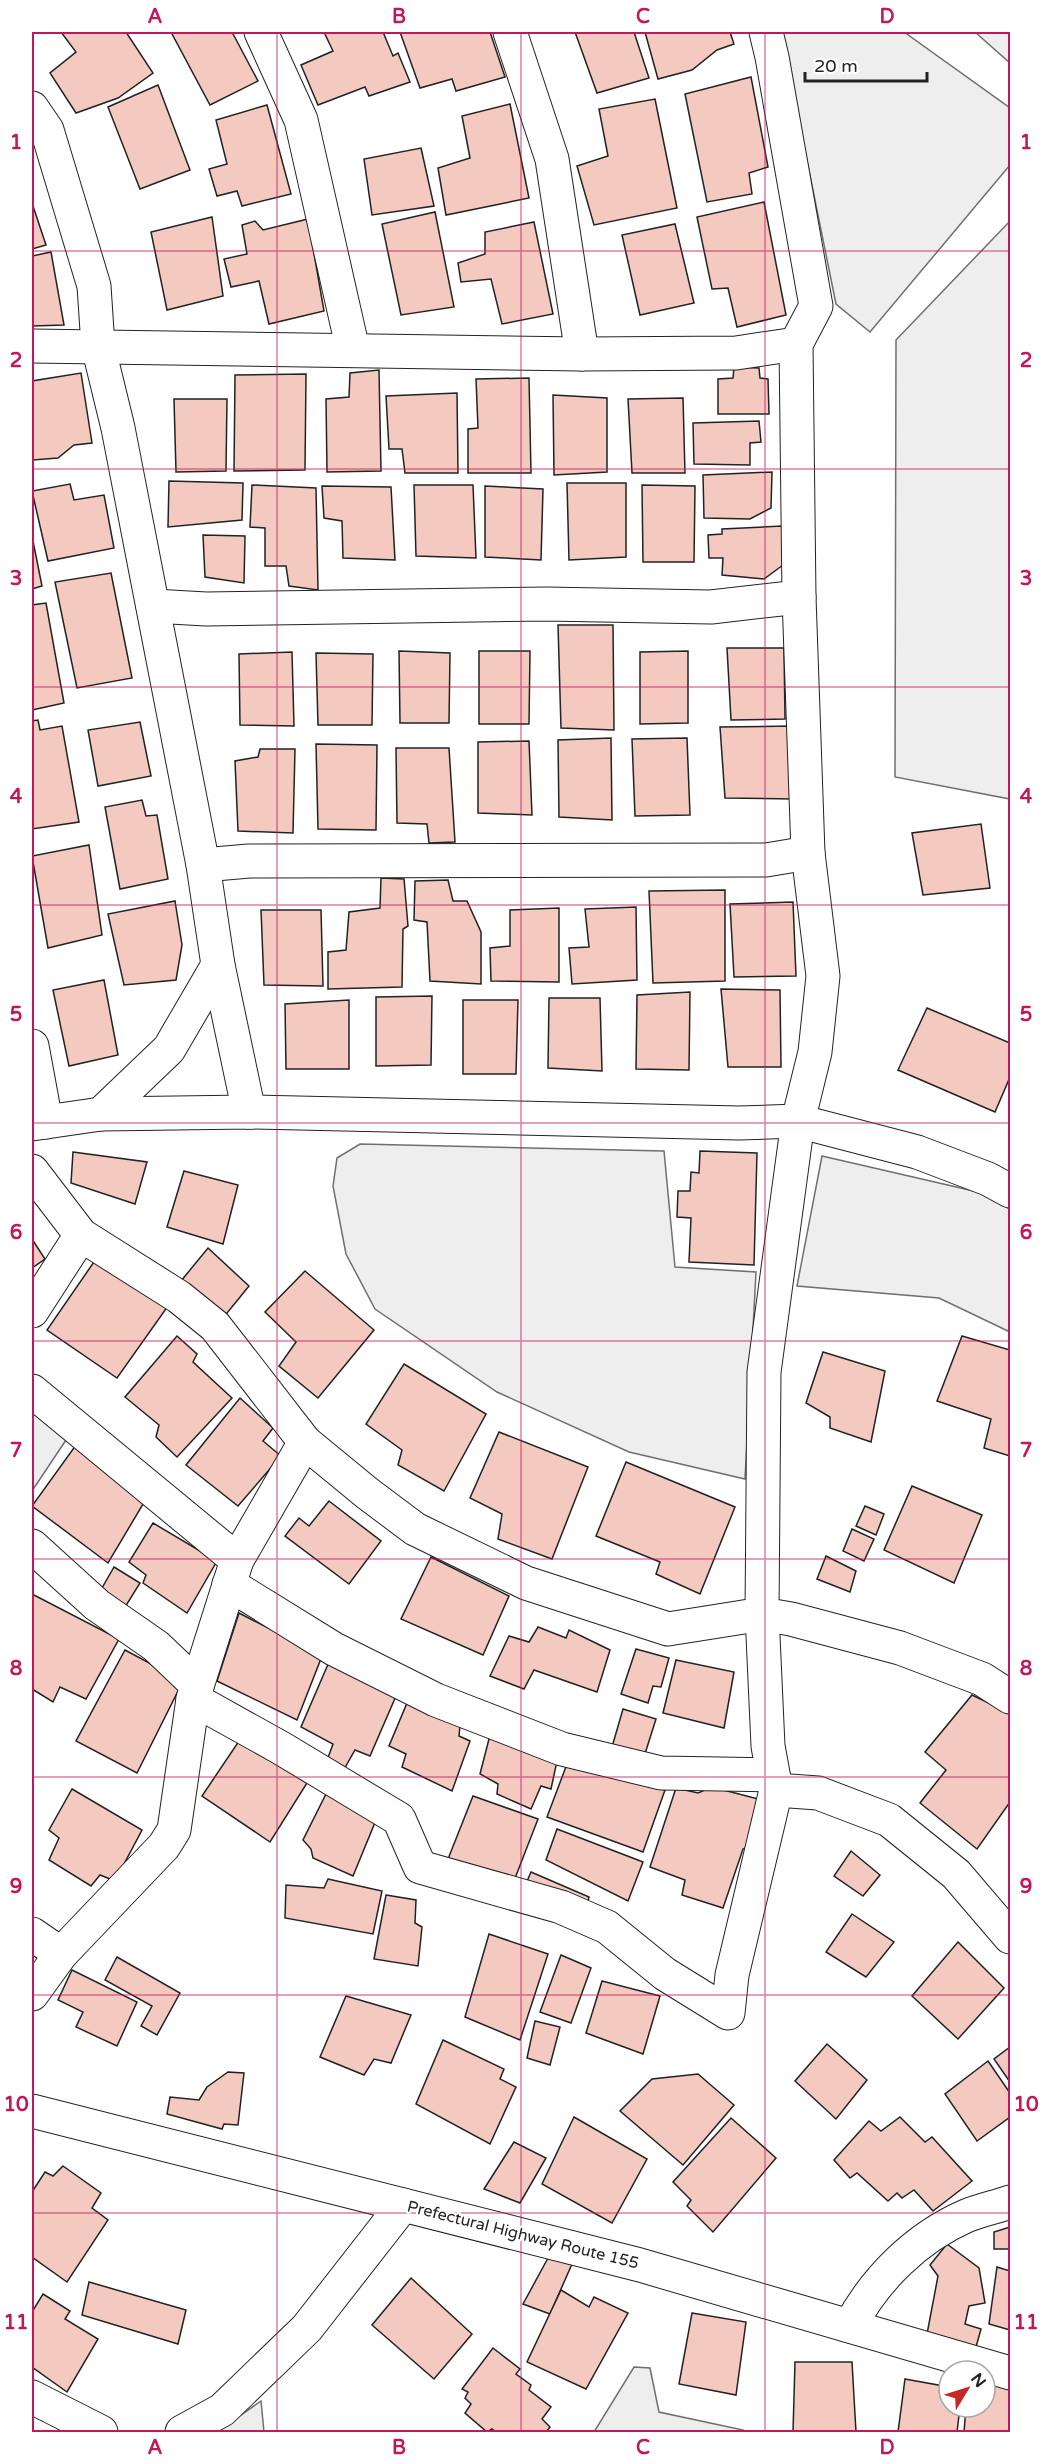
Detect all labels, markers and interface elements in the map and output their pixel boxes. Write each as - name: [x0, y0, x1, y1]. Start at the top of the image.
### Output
- text: A: [148, 5, 163, 29]
- text: B: [392, 5, 406, 29]
- text: C: [636, 5, 650, 29]
- text: D: [879, 5, 895, 29]
- scale bar: [805, 45, 926, 83]
- text: 20 m: [814, 55, 858, 77]
- text: 1: [10, 131, 22, 155]
- text: 1: [1020, 131, 1032, 155]
- text: 2: [10, 349, 22, 373]
- text: 2: [1020, 349, 1032, 373]
- text: 3: [10, 567, 22, 591]
- text: 3: [1020, 567, 1032, 591]
- text: 4: [10, 785, 23, 809]
- text: 4: [1020, 785, 1033, 809]
- text: 5: [10, 1003, 22, 1027]
- text: 5: [1020, 1003, 1032, 1027]
- text: 6: [10, 1221, 22, 1245]
- text: 6: [1020, 1221, 1032, 1245]
- text: 7: [10, 1439, 22, 1463]
- text: 7: [1020, 1439, 1032, 1463]
- text: 8: [10, 1657, 22, 1681]
- text: 8: [1020, 1657, 1032, 1681]
- text: 9: [10, 1875, 22, 1899]
- text: 9: [1020, 1875, 1032, 1899]
- text: 10: [3, 2093, 29, 2117]
- text: 10: [1013, 2093, 1039, 2117]
- street label: Prefectural Highway Route 155: [405, 2197, 641, 2273]
- text: 11: [3, 2311, 29, 2335]
- text: 11: [1013, 2311, 1039, 2335]
- north arrow: [937, 2359, 997, 2419]
- text: N: [966, 2369, 990, 2392]
- text: A: [148, 2436, 163, 2460]
- text: B: [392, 2436, 406, 2460]
- text: C: [636, 2436, 650, 2460]
- text: D: [879, 2436, 895, 2460]

